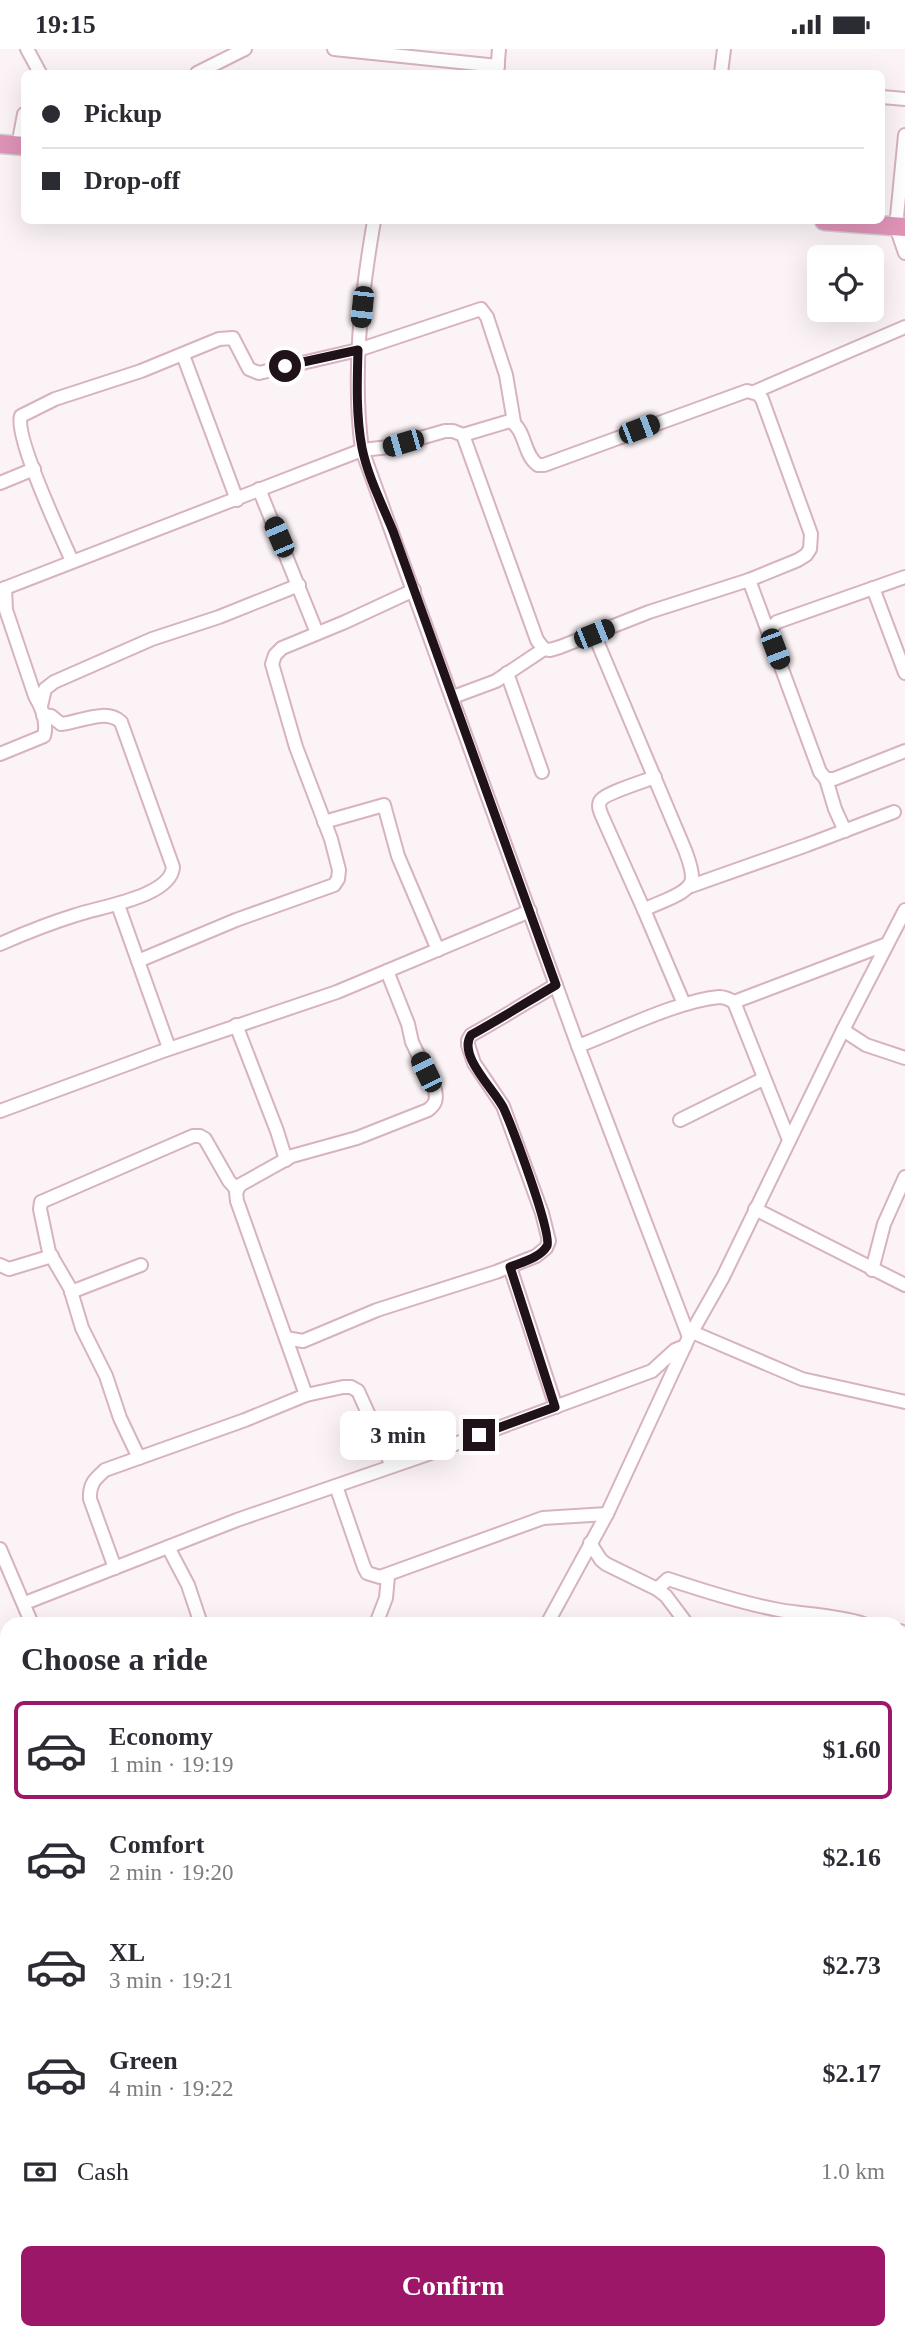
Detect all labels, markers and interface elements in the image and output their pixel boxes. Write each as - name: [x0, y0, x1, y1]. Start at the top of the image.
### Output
- text: 19:15: [35, 10, 96, 39]
- text: Pickup: [84, 99, 162, 128]
- text: Drop-off: [84, 166, 180, 195]
- map controls: [807, 245, 884, 322]
- button: locate: [807, 245, 884, 322]
- car: [350, 285, 375, 329]
- route start: [269, 350, 301, 382]
- car: [616, 412, 663, 446]
- car: [380, 427, 427, 459]
- car: [262, 514, 297, 560]
- car: [571, 616, 618, 652]
- car: [758, 626, 793, 672]
- car: [408, 1049, 445, 1095]
- callout: 3 min: [339, 1411, 454, 1459]
- route end: [463, 1419, 495, 1451]
- text: 3 min: [370, 1423, 426, 1448]
- text: Choose a ride: [21, 1641, 208, 1677]
- icon: car: [25, 1719, 88, 1782]
- text: Economy: [109, 1722, 213, 1751]
- text: $1.60: [823, 1735, 881, 1764]
- text: 1 min · 19:19: [109, 1752, 234, 1777]
- icon: car: [25, 1827, 88, 1890]
- text: Comfort: [109, 1830, 204, 1859]
- text: $2.16: [823, 1843, 881, 1872]
- text: 2 min · 19:20: [109, 1860, 234, 1885]
- icon: car: [25, 1935, 88, 1998]
- text: XL: [109, 1938, 145, 1967]
- text: $2.73: [823, 1951, 881, 1980]
- text: 3 min · 19:21: [109, 1968, 234, 1993]
- icon: car: [25, 2043, 88, 2106]
- text: Green: [109, 2046, 178, 2075]
- text: $2.17: [823, 2059, 881, 2088]
- text: 4 min · 19:22: [109, 2076, 234, 2101]
- icon: cash: [21, 2153, 59, 2191]
- text: Cash: [77, 2157, 129, 2186]
- text: 1.0 km: [821, 2159, 885, 2184]
- button: Confirm: [21, 2246, 885, 2326]

